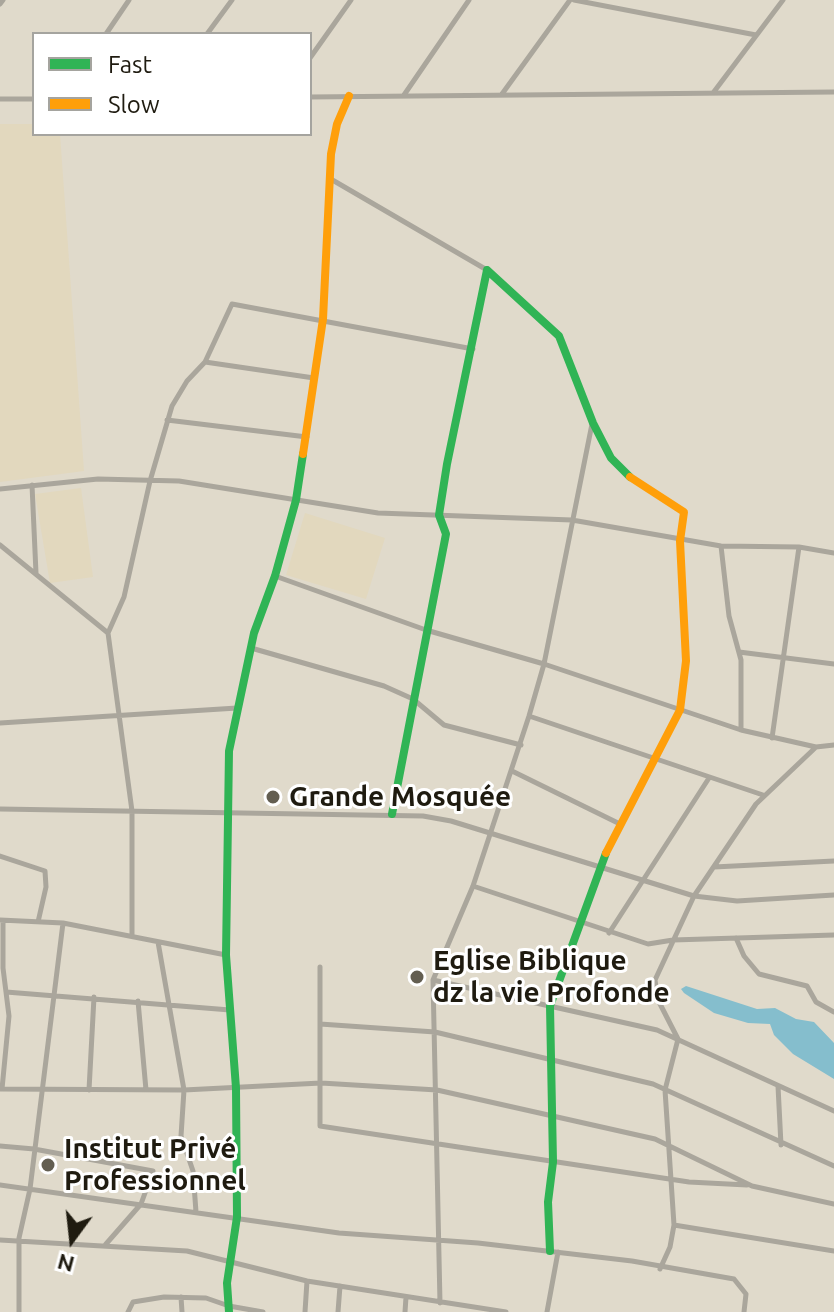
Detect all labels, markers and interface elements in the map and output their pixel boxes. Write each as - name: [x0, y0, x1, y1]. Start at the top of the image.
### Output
- legend: [32, 32, 312, 136]
- text: Fast: [108, 51, 152, 78]
- text: Slow: [108, 91, 160, 118]
- place label: Grande Mosquée: [289, 780, 511, 814]
- marker: Grande Mosquée: [264, 788, 282, 806]
- place label: Eglise Biblique dz la vie Profonde: [433, 944, 670, 1010]
- marker: Eglise Biblique dz la vie Profonde: [408, 968, 426, 986]
- place label: Institut Privé Professionnel: [64, 1132, 246, 1198]
- marker: Institut Privé Professionnel: [39, 1156, 57, 1174]
- north arrow: [32, 1200, 112, 1280]
- text: N: [55, 1249, 77, 1278]

